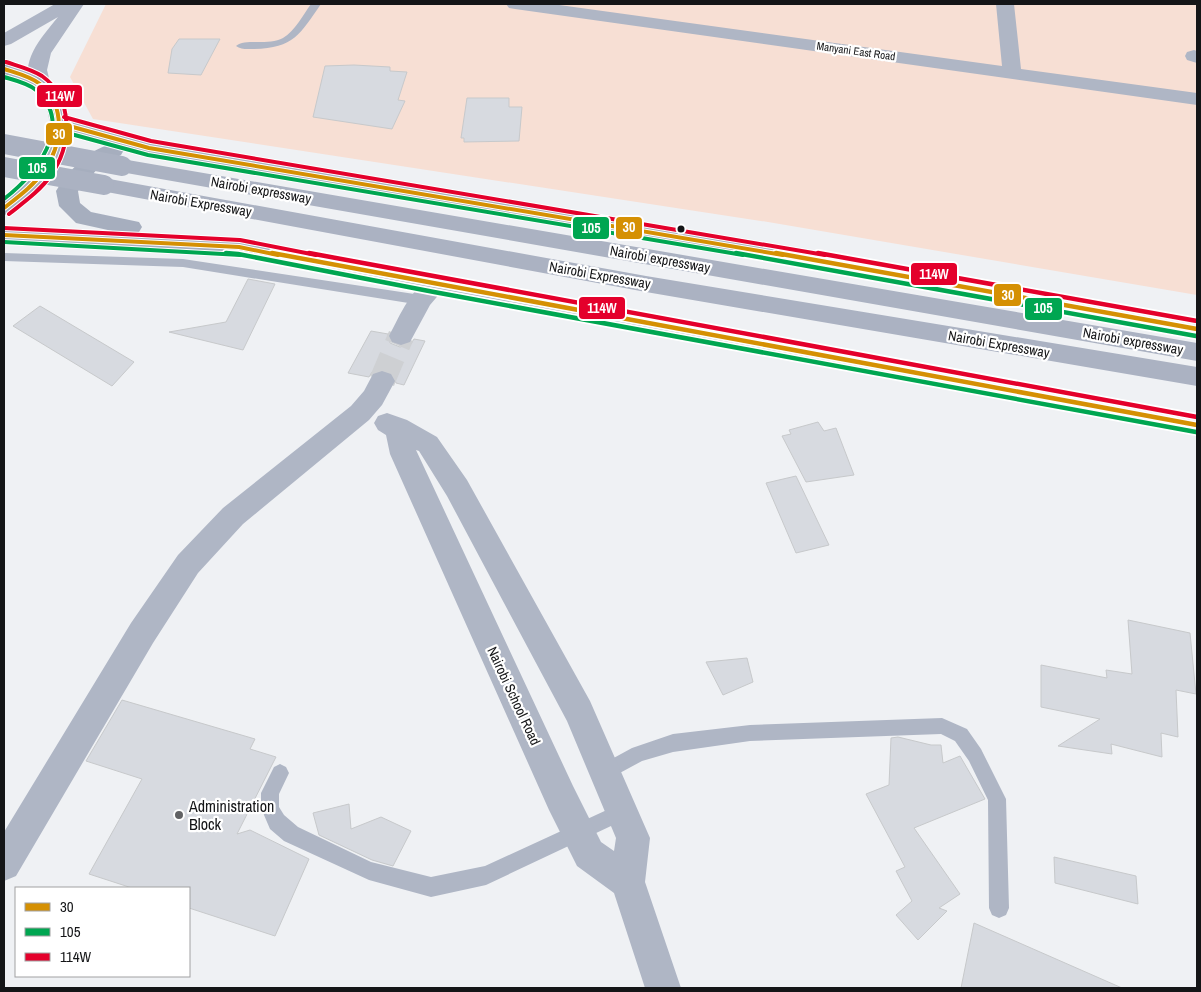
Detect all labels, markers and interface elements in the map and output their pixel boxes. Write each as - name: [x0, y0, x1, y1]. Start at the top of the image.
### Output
- street label: Manyani East Road: [816, 39, 896, 63]
- line badge: 114W: [36, 84, 83, 108]
- text: 114W: [45, 87, 75, 105]
- line badge: 30: [45, 122, 73, 146]
- text: 30: [53, 125, 65, 143]
- line badge: 105: [18, 156, 56, 180]
- text: 105: [27, 159, 47, 177]
- street label: Nairobi expressway: [209, 172, 313, 208]
- street label: Nairobi Expressway: [149, 185, 253, 221]
- line badge: 105: [572, 216, 610, 240]
- line badge: 30: [615, 216, 643, 240]
- text: 30: [623, 218, 635, 236]
- text: 105: [581, 219, 601, 237]
- unlabelled marker: [676, 224, 686, 234]
- street label: Nairobi expressway: [608, 241, 712, 277]
- street label: Nairobi Expressway: [548, 257, 652, 293]
- line badge: 114W: [910, 262, 958, 286]
- text: 114W: [919, 265, 949, 283]
- line badge: 30: [993, 283, 1022, 307]
- text: 30: [1002, 286, 1014, 304]
- line badge: 114W: [578, 296, 626, 320]
- line badge: 105: [1024, 297, 1063, 321]
- text: 114W: [587, 299, 617, 317]
- text: 105: [1033, 299, 1053, 317]
- street label: Nairobi expressway: [1081, 323, 1185, 359]
- street label: Nairobi Expressway: [947, 326, 1051, 362]
- street label: Nairobi School Road: [483, 644, 545, 748]
- place label: Administration Block: [188, 795, 274, 835]
- marker: Administration Block: [173, 809, 185, 821]
- legend: [15, 887, 190, 977]
- text: 30: [60, 896, 74, 917]
- text: 105: [60, 921, 81, 942]
- text: 114W: [60, 946, 92, 967]

